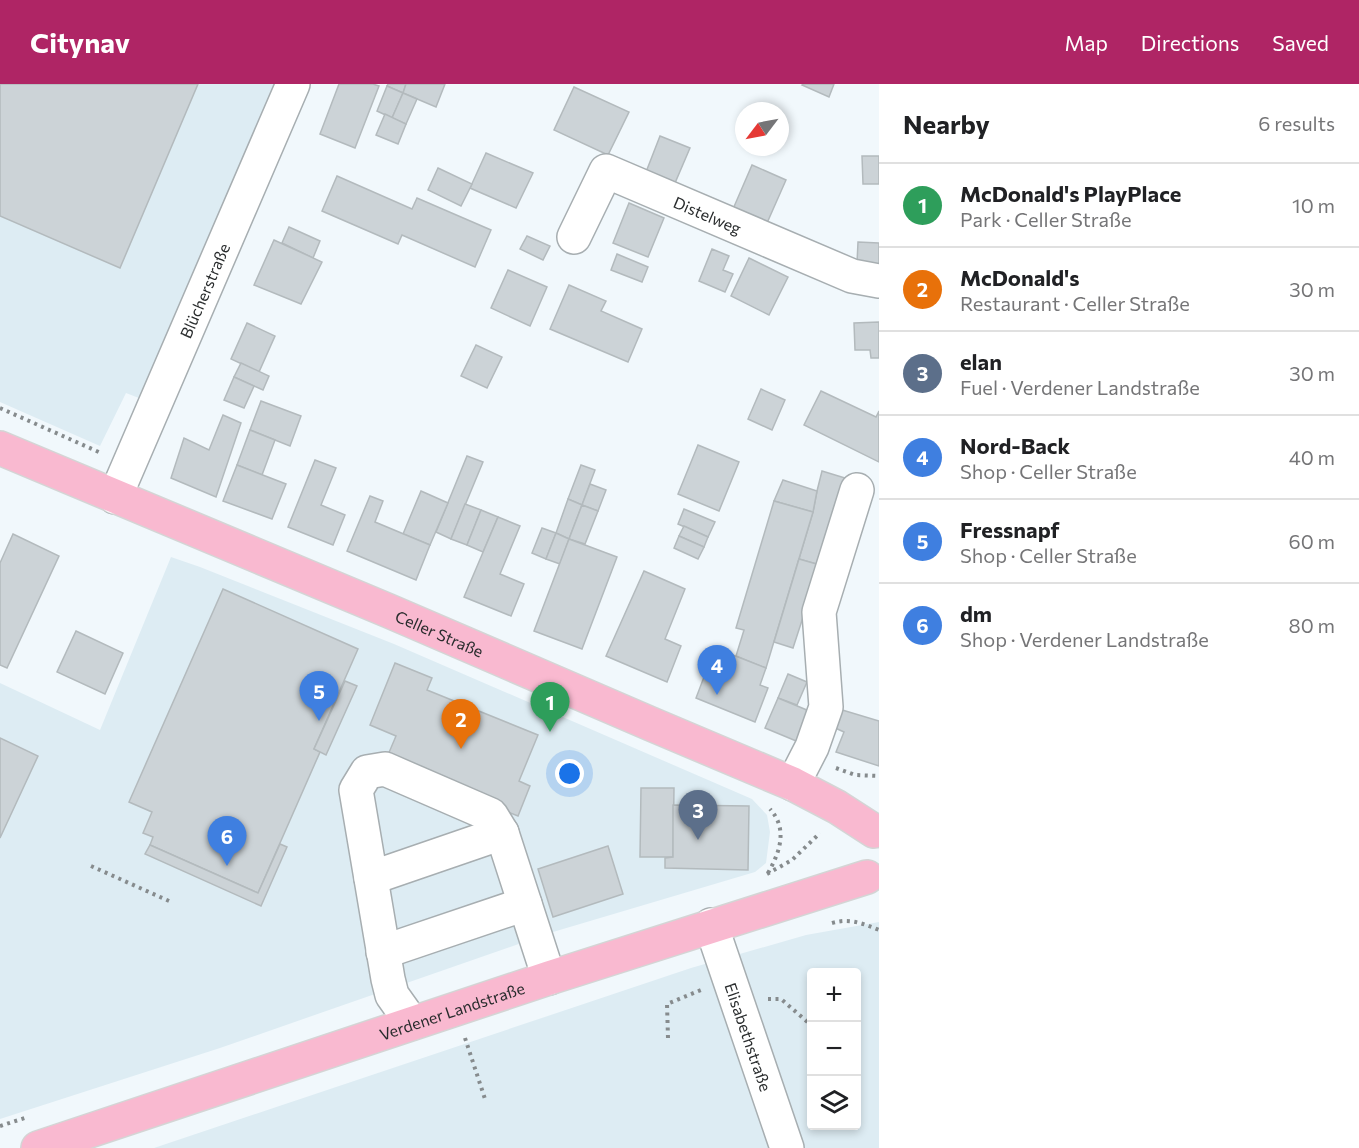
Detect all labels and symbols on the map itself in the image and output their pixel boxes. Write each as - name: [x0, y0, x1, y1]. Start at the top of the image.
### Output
- north arrow: [735, 102, 789, 156]
- street label: Distelweg: [671, 192, 745, 237]
- street label: Blücherstraße: [175, 240, 233, 341]
- street label: Celler Straße: [393, 606, 487, 660]
- pin: 4: [698, 646, 736, 695]
- pin: 5: [300, 672, 338, 721]
- pin: 1: [530, 682, 570, 732]
- pin: 2: [442, 700, 480, 749]
- your location: [555, 759, 584, 788]
- pin: 3: [678, 790, 718, 840]
- pin: 6: [208, 816, 246, 866]
- street label: Verdener Landstraße: [377, 977, 527, 1043]
- street label: Elisabethstraße: [722, 980, 776, 1093]

